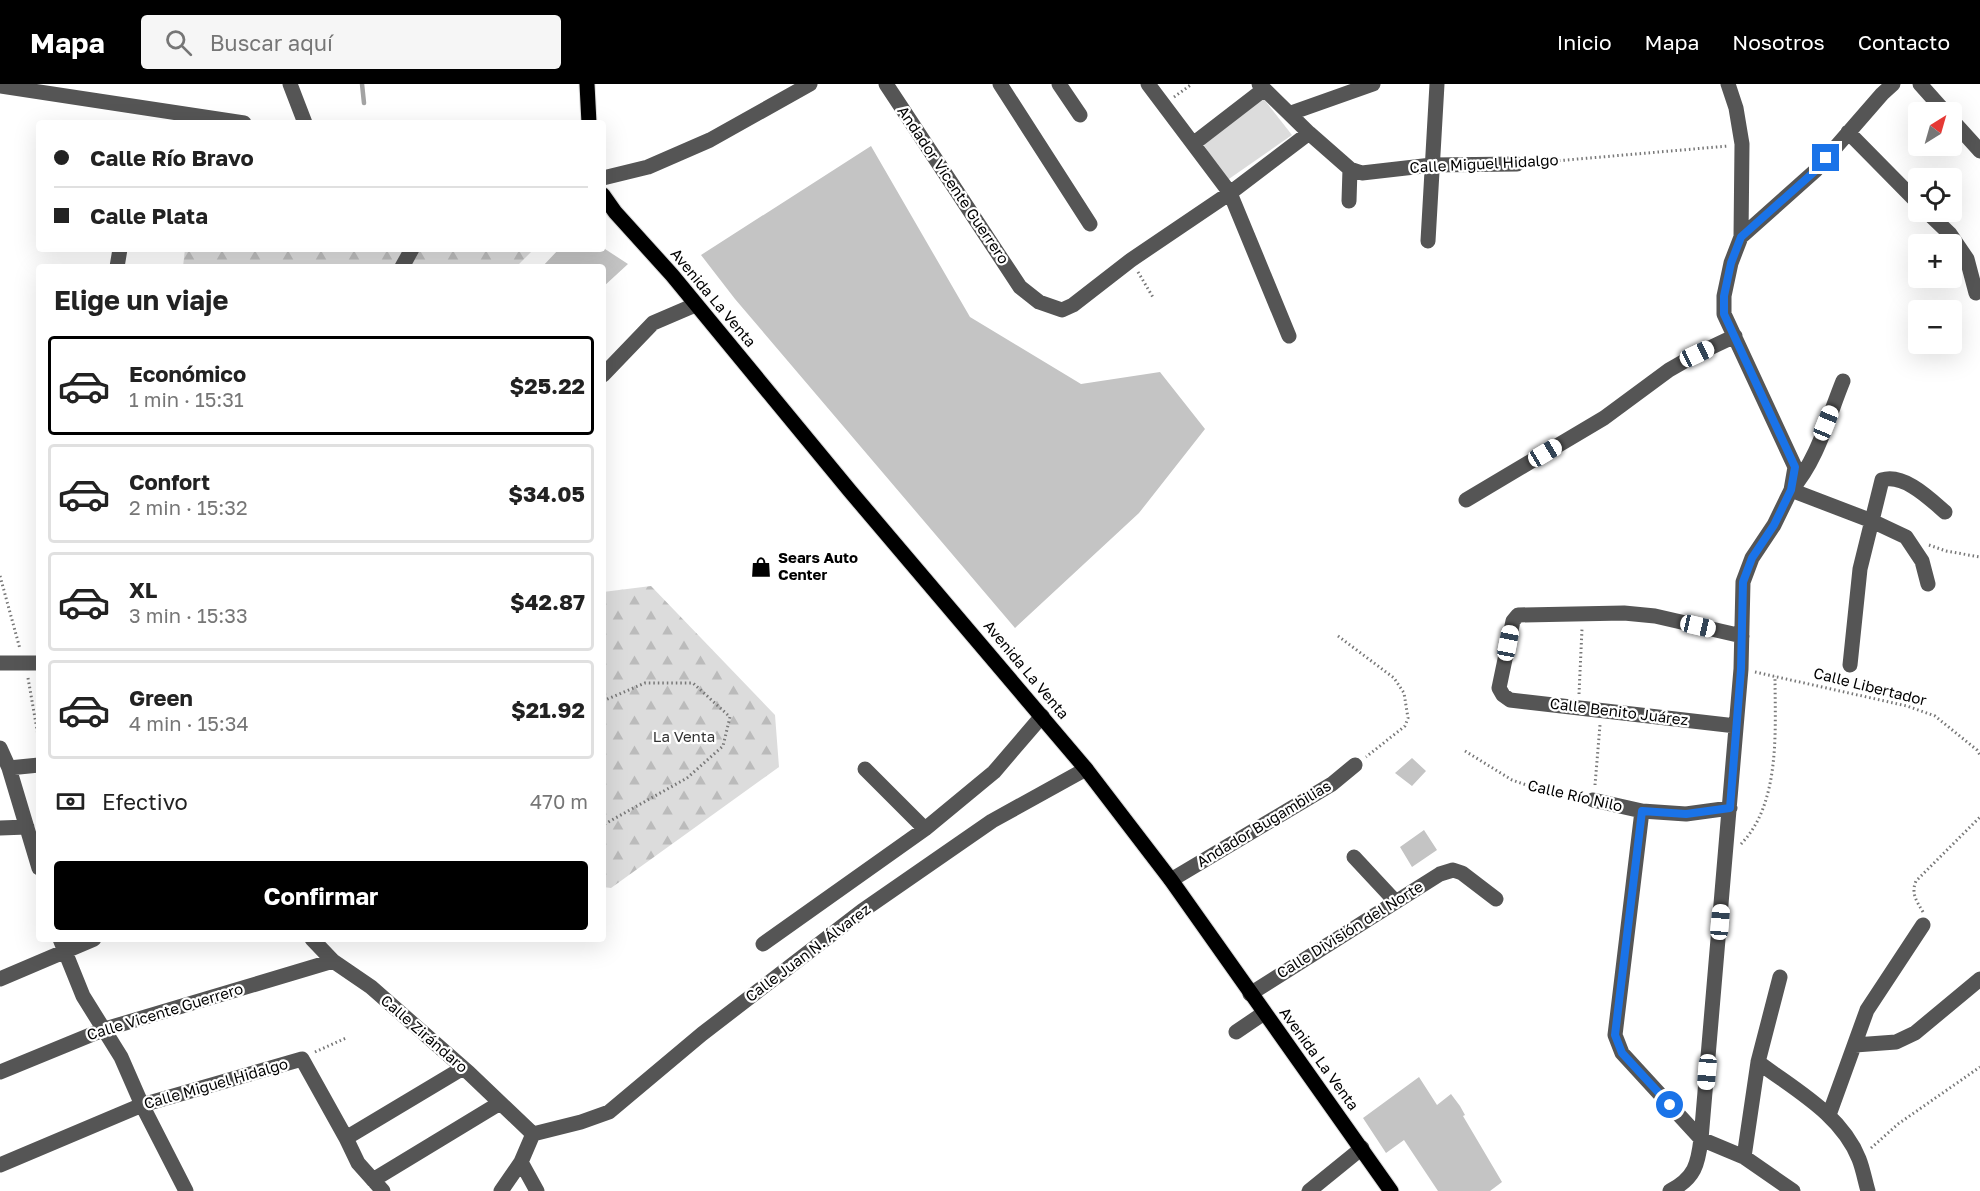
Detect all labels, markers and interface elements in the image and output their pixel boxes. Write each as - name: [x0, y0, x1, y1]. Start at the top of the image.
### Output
- search box: [141, 15, 561, 69]
- text: Mapa: [30, 26, 105, 59]
- icon: search: [162, 26, 195, 59]
- text: Buscar aquí: [210, 29, 333, 56]
- text: Inicio: [1557, 29, 1612, 55]
- text: Mapa: [1645, 29, 1699, 55]
- text: Nosotros: [1732, 29, 1825, 55]
- text: Contacto: [1858, 29, 1950, 55]
- street label: Andador Vicente Guerrero: [894, 102, 1013, 267]
- north arrow: [1908, 102, 1962, 156]
- map controls: [1908, 102, 1962, 354]
- text: Calle Río Bravo: [90, 144, 254, 171]
- route end: [1812, 144, 1839, 171]
- street label: Calle Miguel Hidalgo: [1409, 150, 1559, 176]
- button: locate: [1908, 168, 1962, 222]
- text: Calle Plata: [90, 202, 208, 229]
- button: +: [1908, 234, 1962, 288]
- street label: Avenida La Venta: [667, 244, 760, 350]
- text: Elige un viaje: [54, 284, 228, 316]
- button: −: [1908, 300, 1962, 354]
- car: [1677, 338, 1717, 370]
- icon: car: [57, 359, 111, 413]
- text: Económico: [129, 360, 246, 387]
- text: $25.22: [510, 372, 585, 399]
- text: 1 min · 15:31: [129, 387, 244, 411]
- car: [1811, 403, 1841, 443]
- car: [1525, 436, 1565, 470]
- icon: car: [57, 467, 111, 521]
- text: Confort: [129, 468, 210, 495]
- text: $34.05: [508, 480, 585, 507]
- text: 2 min · 15:32: [129, 495, 248, 519]
- place label: Sears Auto Center: [778, 548, 858, 583]
- shop icon: Sears Auto Center: [749, 555, 773, 579]
- icon: car: [57, 575, 111, 629]
- text: XL: [129, 576, 157, 603]
- text: $42.87: [510, 588, 585, 615]
- text: 3 min · 15:33: [129, 603, 248, 627]
- car: [1678, 613, 1718, 639]
- street label: Avenida La Venta: [980, 616, 1073, 722]
- car: [1496, 624, 1520, 662]
- street label: Calle Libertador: [1812, 663, 1929, 709]
- icon: car: [57, 683, 111, 737]
- text: Green: [129, 684, 193, 711]
- street label: Calle Benito Juárez: [1549, 694, 1690, 728]
- text: $21.92: [511, 696, 585, 723]
- text: 4 min · 15:34: [129, 711, 249, 735]
- park label: La Venta: [653, 727, 715, 745]
- street label: Calle Río Nilo: [1526, 775, 1624, 815]
- street label: Andador Bugambilias: [1193, 776, 1334, 870]
- icon: cash: [54, 785, 87, 818]
- text: Efectivo: [102, 788, 188, 815]
- text: 470 m: [530, 789, 588, 813]
- button: Confirmar: [54, 861, 588, 930]
- street label: Calle División del Norte: [1273, 877, 1426, 982]
- street label: Calle Juan N. Álvarez: [741, 899, 874, 1005]
- car: [1709, 903, 1731, 941]
- street label: Calle Vicente Guerrero: [84, 979, 245, 1043]
- street label: Calle Zirándaro: [377, 991, 472, 1076]
- street label: Avenida La Venta: [1276, 1003, 1363, 1113]
- car: [1696, 1053, 1718, 1091]
- street label: Calle Miguel Hidalgo: [142, 1054, 290, 1112]
- route start: [1656, 1091, 1683, 1118]

